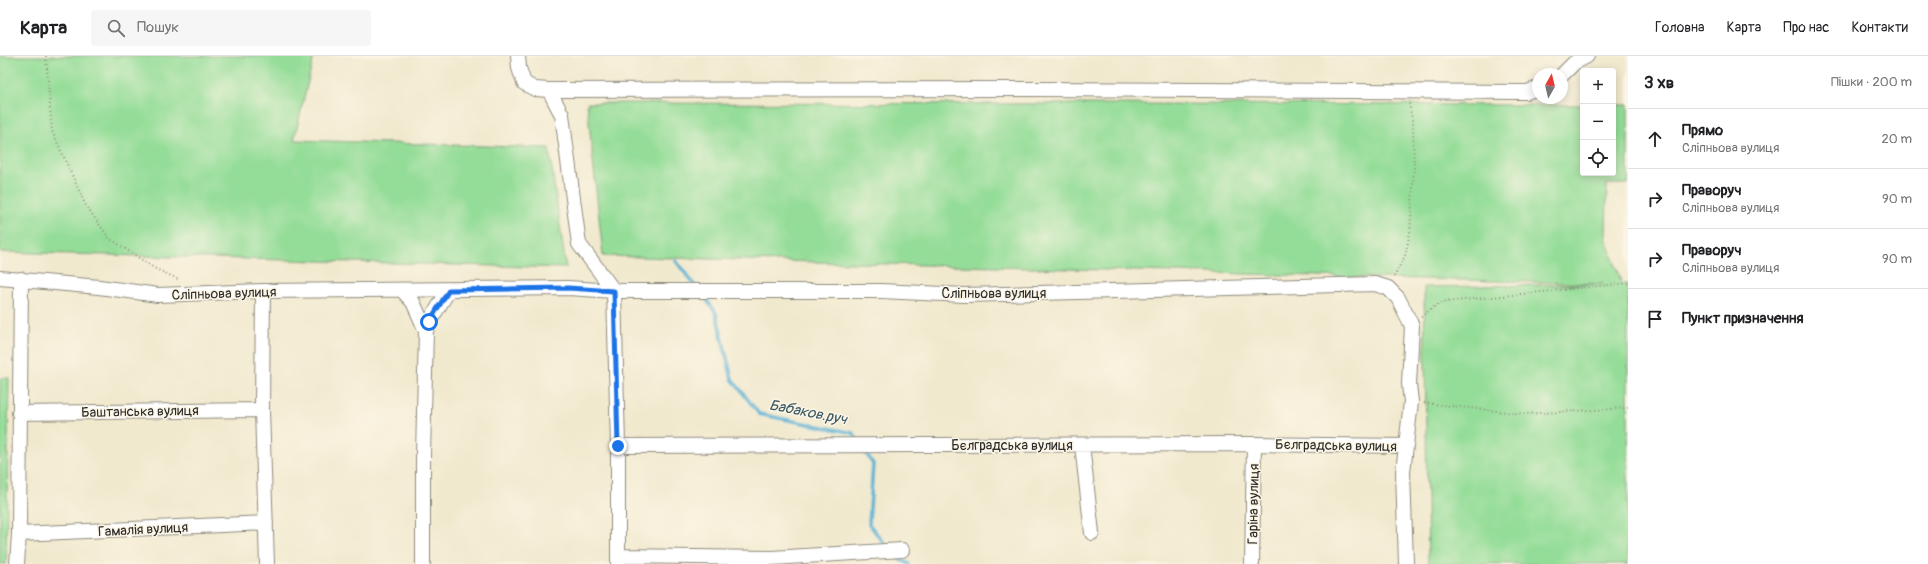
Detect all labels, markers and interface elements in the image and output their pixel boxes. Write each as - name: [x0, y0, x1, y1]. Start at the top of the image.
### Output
- search box: [91, 10, 371, 46]
- text: Карта: [20, 16, 67, 40]
- icon: search: [105, 17, 127, 39]
- text: Пошук: [137, 18, 179, 37]
- text: Головна: [1655, 19, 1705, 36]
- text: Карта: [1727, 19, 1761, 36]
- text: Про нас: [1783, 19, 1829, 36]
- text: Контакти: [1851, 19, 1908, 36]
- north arrow: [1532, 68, 1568, 104]
- map controls: [1580, 68, 1616, 176]
- button: +: [1580, 68, 1616, 104]
- text: 3 хв: [1644, 72, 1674, 93]
- text: Пішки · 200 m: [1831, 74, 1912, 90]
- button: −: [1580, 104, 1616, 140]
- text: Прямо: [1682, 121, 1723, 140]
- icon: ahead: [1644, 128, 1666, 150]
- text: 20 m: [1881, 131, 1912, 147]
- button: locate: [1580, 140, 1616, 176]
- text: Сліпньова вулиця: [1682, 140, 1779, 156]
- text: Праворуч: [1682, 181, 1742, 200]
- icon: right: [1644, 188, 1666, 210]
- text: 90 m: [1882, 191, 1912, 207]
- text: Сліпньова вулиця: [1682, 200, 1779, 216]
- text: Праворуч: [1682, 241, 1742, 260]
- icon: right: [1644, 248, 1666, 270]
- text: 90 m: [1882, 251, 1912, 267]
- text: Сліпньова вулиця: [1682, 260, 1779, 276]
- street label: Сліпньова вулиця: [171, 283, 277, 304]
- street label: Сліпньова вулиця: [942, 285, 1046, 302]
- icon: arrive: [1644, 308, 1666, 330]
- text: Пункт призначення: [1682, 309, 1803, 328]
- route start: [420, 313, 438, 331]
- water label: Бабаков.руч: [767, 396, 850, 430]
- street label: Баштанська вулиця: [81, 402, 199, 421]
- street label: Бєлградська вулиця: [1275, 436, 1397, 455]
- route end: [609, 437, 627, 455]
- street label: Бєлградська вулиця: [951, 437, 1073, 454]
- street label: Гаріна вулиця: [1244, 464, 1263, 544]
- street label: Гамалія вулиця: [98, 519, 189, 540]

